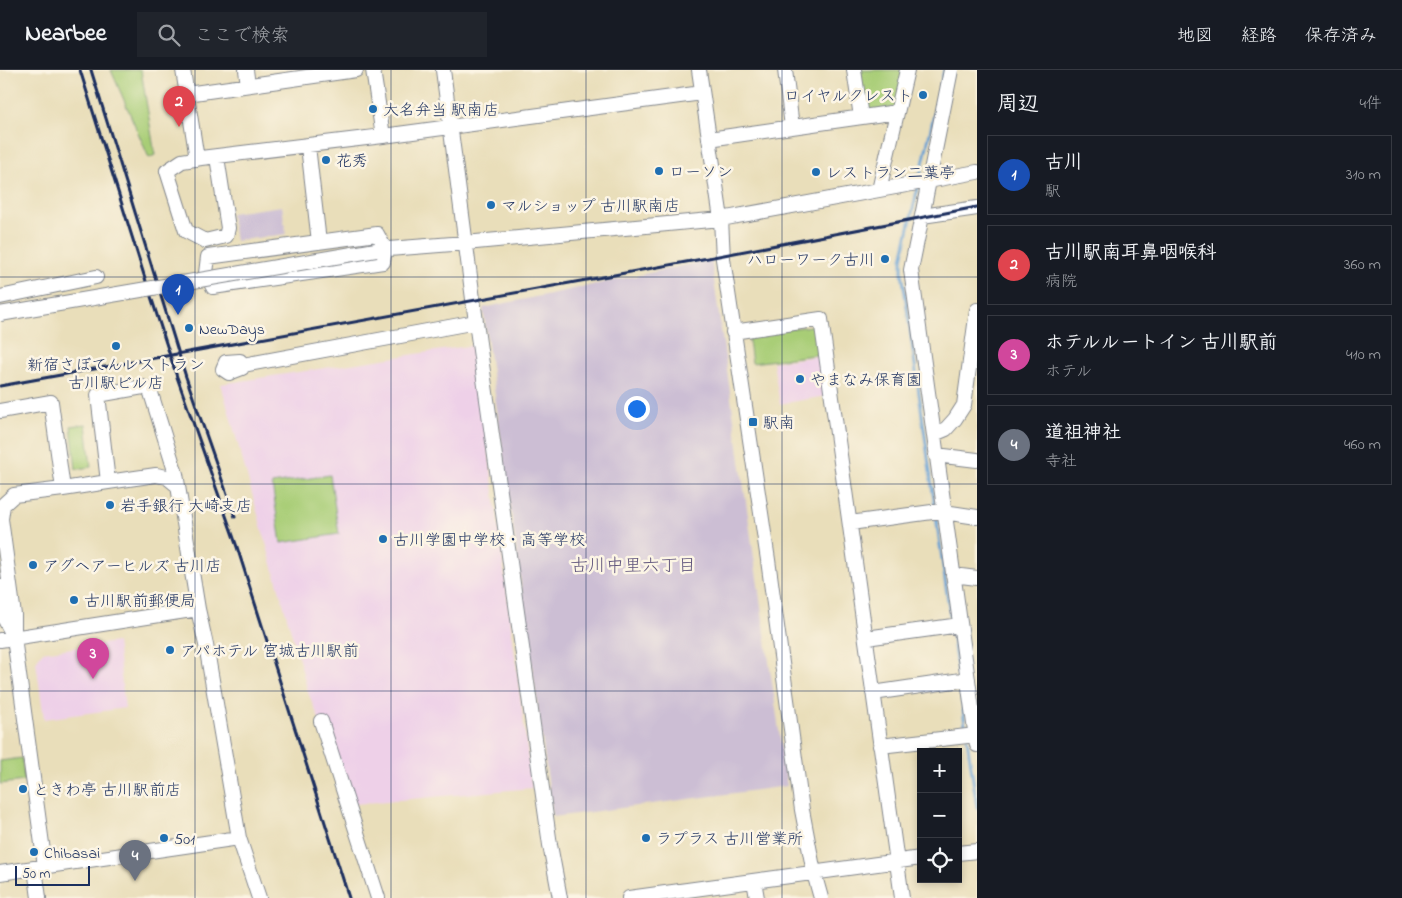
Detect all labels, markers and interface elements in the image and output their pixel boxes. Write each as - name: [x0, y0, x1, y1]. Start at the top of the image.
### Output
- search box: [137, 12, 487, 57]
- text: Nearbee: [25, 17, 107, 52]
- icon: search: [155, 21, 183, 49]
- text: ここで検索: [195, 23, 290, 50]
- text: 地図: [1177, 24, 1213, 50]
- text: 経路: [1241, 24, 1277, 50]
- text: 保存済み: [1305, 24, 1377, 50]
- place label: ロイヤルクレスト: [784, 85, 913, 109]
- pin: 2: [163, 86, 195, 127]
- marker: ロイヤルクレスト: [917, 89, 929, 101]
- text: 周辺: [997, 90, 1039, 120]
- text: 4件: [1359, 92, 1382, 116]
- place label: 大名弁当 駅南店: [383, 99, 499, 123]
- marker: 大名弁当 駅南店: [367, 103, 379, 115]
- place label: 花秀: [336, 150, 368, 174]
- text: 古川: [1045, 150, 1083, 177]
- marker: 花秀: [320, 154, 332, 166]
- place label: ローソン: [669, 161, 733, 185]
- place label: レストラン二葉亭: [826, 162, 955, 186]
- text: 1: [1011, 163, 1017, 187]
- text: 310 m: [1346, 163, 1381, 187]
- marker: ローソン: [653, 165, 665, 177]
- marker: レストラン二葉亭: [810, 166, 822, 178]
- text: 駅: [1045, 180, 1061, 204]
- place label: マルショップ 古川駅南店: [501, 195, 680, 219]
- marker: マルショップ 古川駅南店: [485, 199, 497, 211]
- text: 古川駅南耳鼻咽喉科: [1045, 240, 1216, 267]
- place label: ハローワーク古川: [747, 249, 875, 273]
- marker: ハローワーク古川: [879, 253, 891, 265]
- text: 2: [1010, 253, 1018, 277]
- text: 360 m: [1344, 253, 1381, 277]
- text: 病院: [1045, 270, 1077, 294]
- pin: 1: [162, 274, 194, 315]
- place label: NewDays: [199, 318, 265, 342]
- marker: NewDays: [183, 322, 195, 334]
- text: ホテルルートイン 古川駅前: [1045, 330, 1277, 357]
- marker: 新宿さぼてんレストラン 古川駅ビル店: [110, 340, 122, 352]
- text: 3: [1011, 343, 1017, 367]
- text: 410 m: [1346, 343, 1381, 367]
- place label: 新宿さぼてんレストラン 古川駅ビル店: [27, 354, 205, 396]
- text: ホテル: [1045, 360, 1092, 384]
- place label: やまなみ保育園: [810, 369, 922, 393]
- marker: やまなみ保育園: [794, 373, 806, 385]
- your location: [624, 396, 650, 422]
- place label: 駅南: [763, 412, 795, 436]
- marker: 駅南: [747, 416, 759, 428]
- text: 道祖神社: [1045, 420, 1121, 447]
- text: 4: [1011, 433, 1017, 457]
- text: 460 m: [1344, 433, 1381, 457]
- text: 寺社: [1045, 450, 1077, 474]
- place label: 岩手銀行 大崎支店: [120, 495, 252, 519]
- marker: 岩手銀行 大崎支店: [104, 499, 116, 511]
- place label: 古川学園中学校・高等学校: [393, 529, 585, 553]
- marker: 古川学園中学校・高等学校: [377, 533, 389, 545]
- district label: 古川中里六丁目: [570, 554, 696, 580]
- place label: アグヘアーヒルズ 古川店: [43, 555, 221, 579]
- marker: アグヘアーヒルズ 古川店: [27, 559, 39, 571]
- place label: 古川駅前郵便局: [84, 590, 196, 614]
- marker: 古川駅前郵便局: [68, 594, 80, 606]
- pin: 3: [77, 638, 109, 679]
- place label: アパホテル 宮城古川駅前: [180, 640, 358, 664]
- marker: アパホテル 宮城古川駅前: [164, 644, 176, 656]
- map controls: [917, 748, 962, 883]
- button: +: [917, 748, 962, 793]
- place label: ときわ亭 古川駅前店: [33, 779, 181, 803]
- marker: ときわ亭 古川駅前店: [17, 783, 29, 795]
- button: −: [917, 793, 962, 838]
- place label: 501: [174, 828, 195, 852]
- place label: ラプラス 古川営業所: [656, 828, 803, 852]
- marker: 501: [158, 832, 170, 844]
- marker: ラプラス 古川営業所: [640, 832, 652, 844]
- button: locate: [917, 838, 962, 883]
- pin: 4: [119, 840, 151, 881]
- place label: Chibasai: [44, 842, 100, 866]
- marker: Chibasai: [28, 846, 40, 858]
- scale bar: [15, 863, 90, 886]
- text: 50 m: [22, 864, 50, 885]

